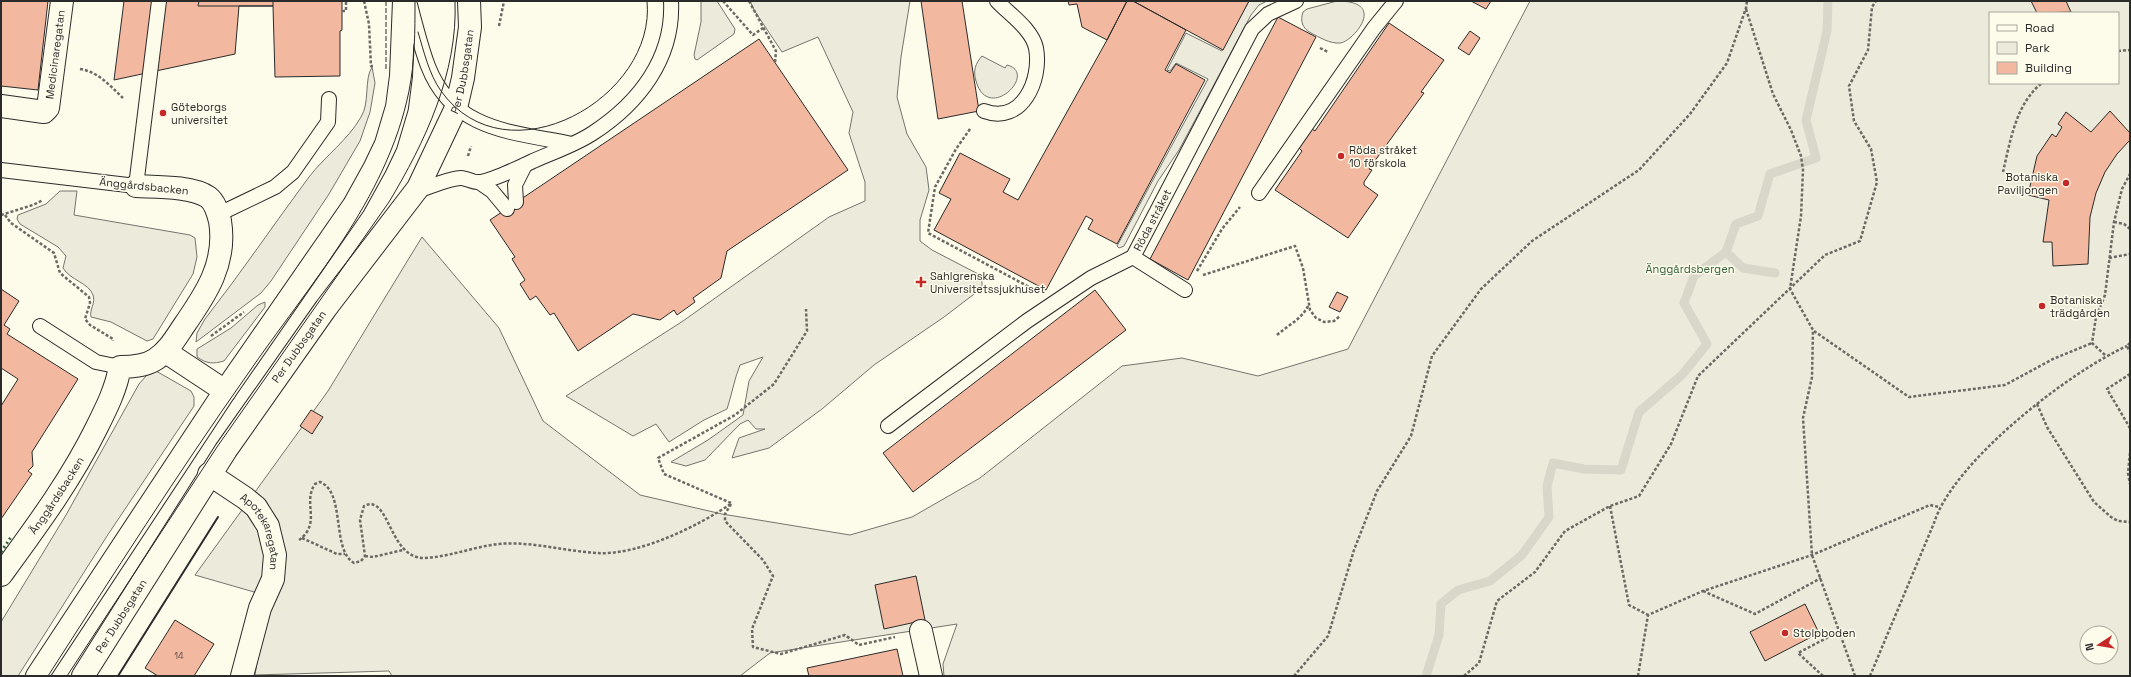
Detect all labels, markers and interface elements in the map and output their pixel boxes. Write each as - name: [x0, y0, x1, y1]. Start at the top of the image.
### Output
- street label: Medicinaregatan: [42, 9, 68, 100]
- legend: [1989, 12, 2119, 84]
- text: Road: [2025, 20, 2054, 36]
- street label: Per Dubbsgatan: [447, 29, 477, 116]
- text: Park: [2025, 40, 2050, 56]
- text: Building: [2025, 60, 2072, 76]
- place label: Göteborgs universitet: [171, 100, 228, 127]
- marker: Göteborgs universitet: [158, 108, 168, 118]
- place label: Röda stråket 10 förskola: [1349, 143, 1417, 170]
- marker: Röda stråket 10 förskola: [1336, 151, 1346, 161]
- place label: Botaniska Paviljongen: [1998, 170, 2059, 197]
- street label: Änggårdsbacken: [99, 174, 189, 198]
- marker: Botaniska Paviljongen: [2061, 178, 2071, 188]
- street label: Röda stråket: [1130, 187, 1174, 253]
- park label: Änggårdsbergen: [1646, 262, 1734, 276]
- place label: Sahlgrenska Universitetssjukhuset: [930, 269, 1045, 296]
- marker: Sahlgrenska Universitetssjukhuset: [915, 276, 927, 288]
- place label: Botaniska trädgården: [2050, 293, 2110, 320]
- marker: Botaniska trädgården: [2037, 301, 2047, 311]
- street label: Per Dubbsgatan: [269, 308, 329, 385]
- street label: Änggårdsbacken: [26, 454, 87, 537]
- street label: Apotekaregatan: [238, 490, 282, 571]
- street label: Per Dubbsgatan: [92, 576, 150, 656]
- north arrow: [2079, 625, 2119, 665]
- place label: Stolpboden: [1793, 626, 1855, 640]
- marker: Stolpboden: [1780, 628, 1790, 638]
- text: N: [2082, 642, 2097, 652]
- house number: 14: [174, 650, 184, 662]

